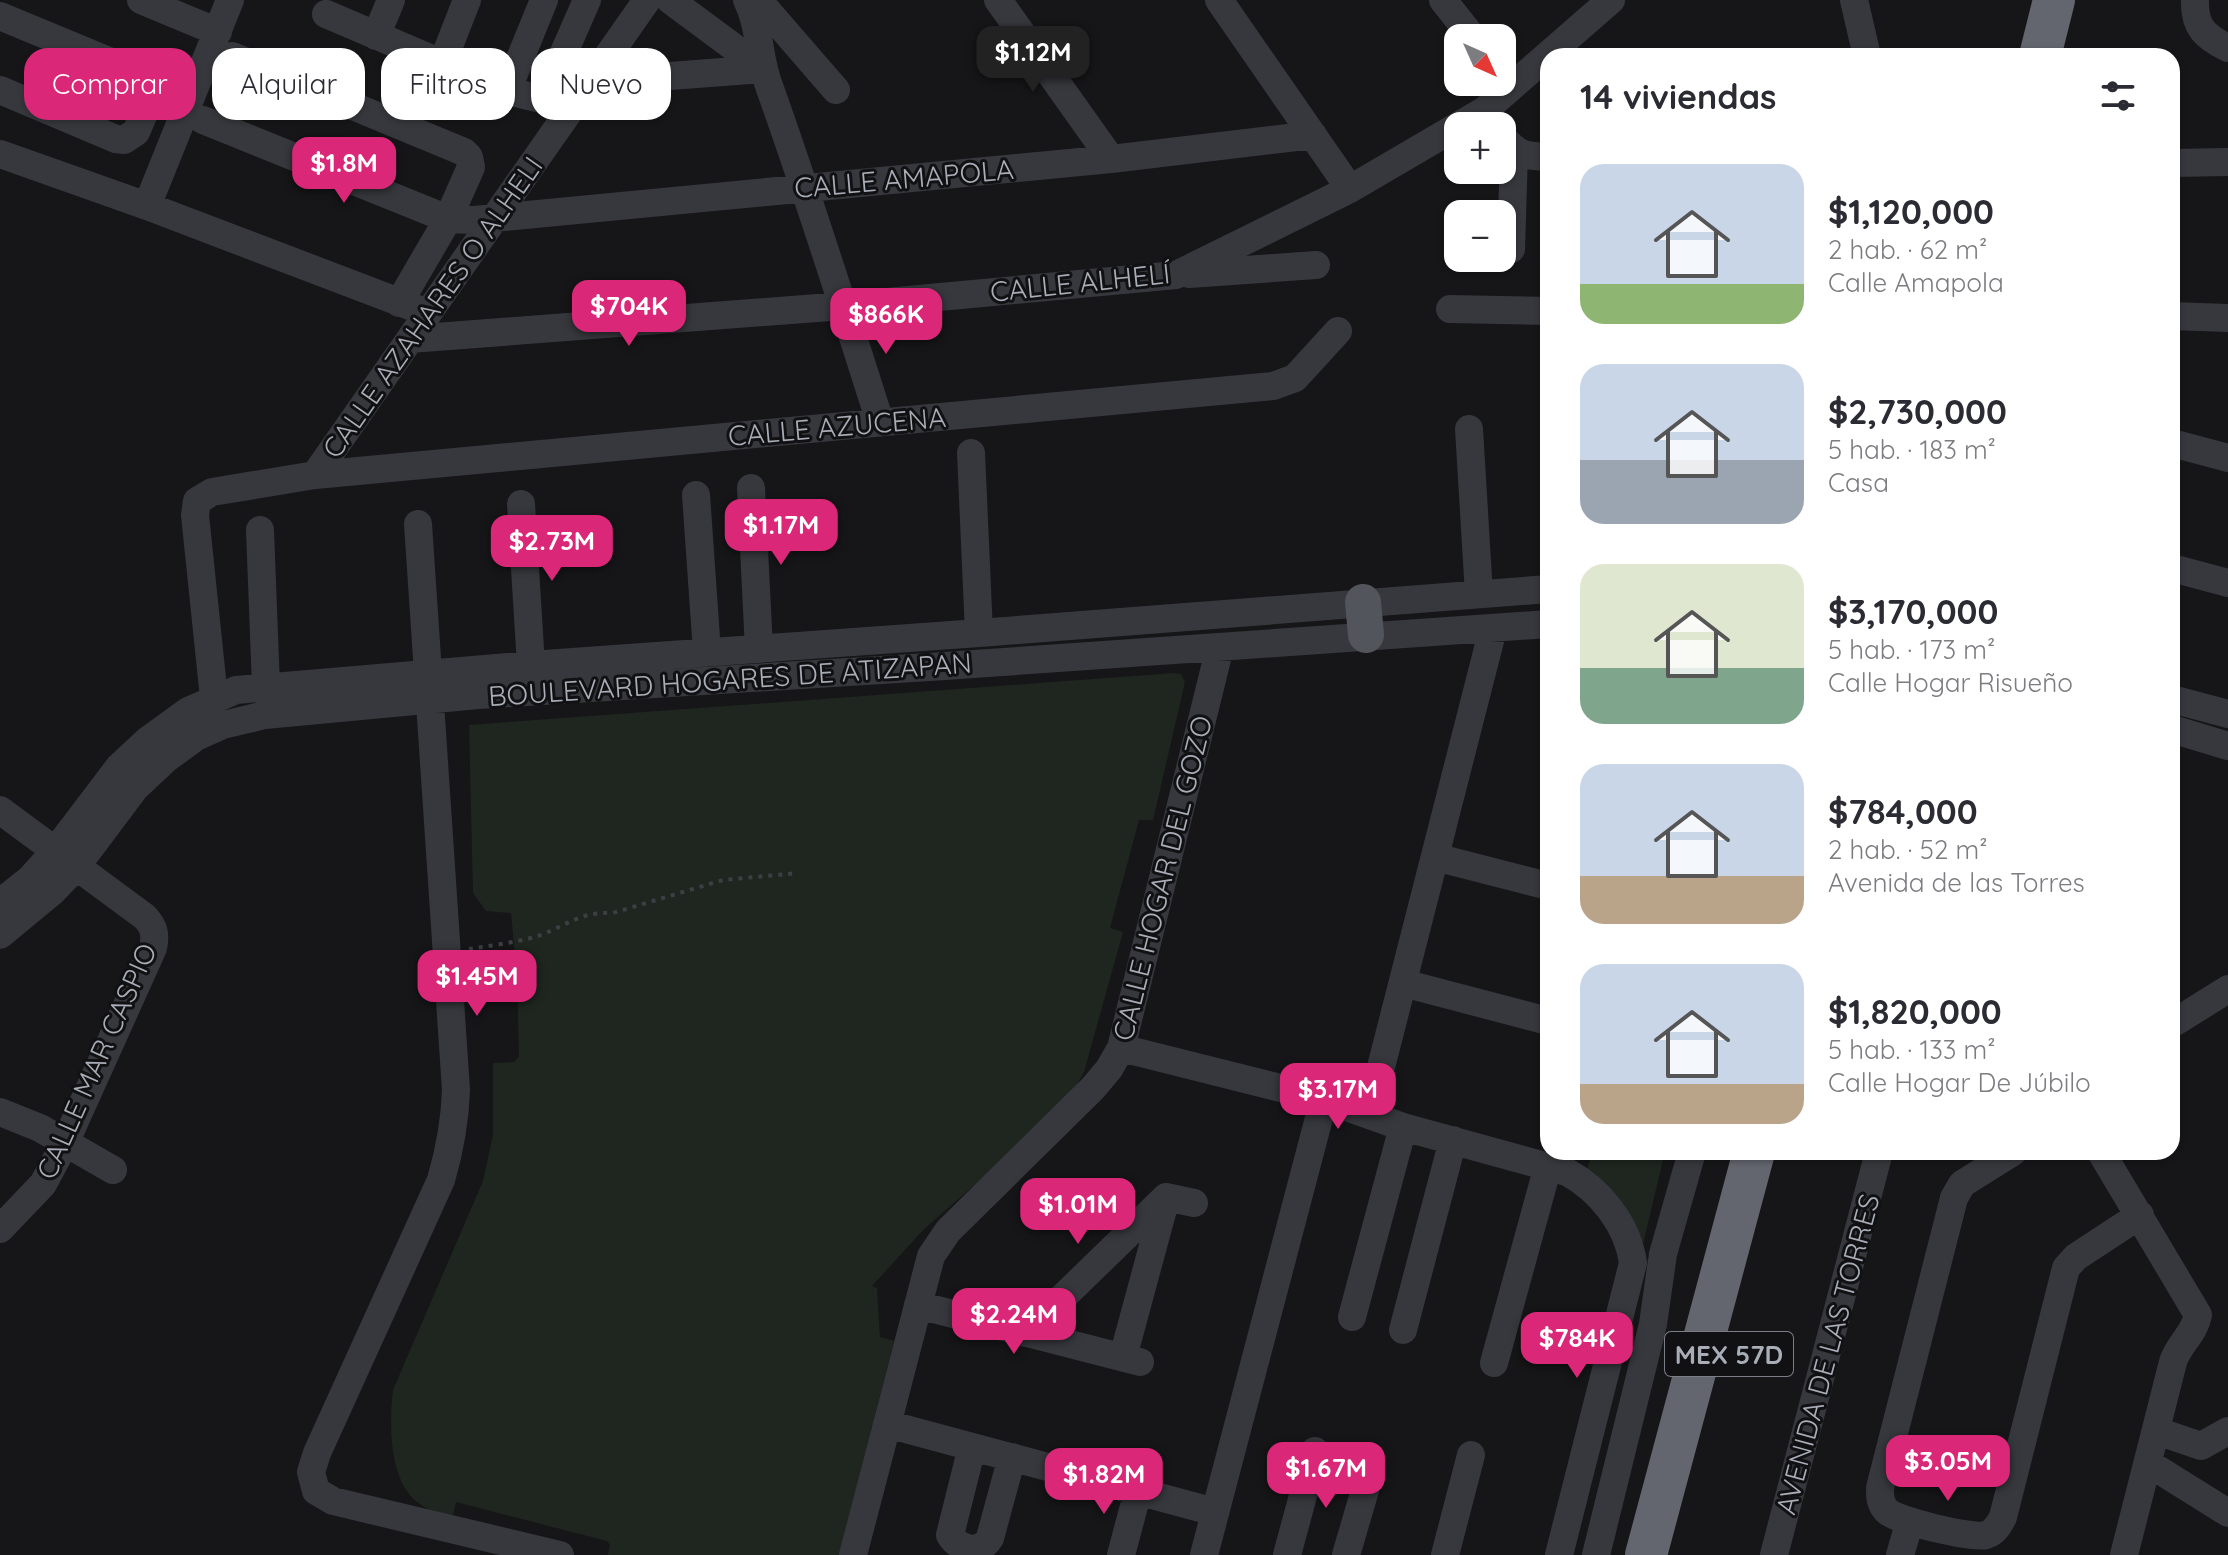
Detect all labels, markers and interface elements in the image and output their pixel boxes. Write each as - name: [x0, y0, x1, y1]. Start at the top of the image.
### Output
- north arrow: [1444, 24, 1516, 96]
- map controls: [1444, 24, 1516, 272]
- pin: $1.12M: [968, 26, 1098, 94]
- text: $1.12M: [994, 35, 1072, 68]
- chip: Comprar: [24, 48, 196, 120]
- chip: Alquilar: [212, 48, 365, 120]
- chip: Filtros: [381, 48, 515, 120]
- chip: Nuevo: [531, 48, 671, 120]
- icon: filters: [2096, 74, 2140, 118]
- text: 14 viviendas: [1580, 75, 1776, 118]
- button: +: [1444, 112, 1516, 184]
- pin: $1.8M: [288, 137, 400, 205]
- text: $1.8M: [310, 146, 378, 179]
- street label: CALLE AZAHARES O ALHELI: [314, 149, 550, 465]
- street label: CALLE AMAPOLA: [793, 151, 1015, 205]
- text: $1,120,000: [1828, 190, 1994, 233]
- icon: home: [1644, 196, 1740, 292]
- button: −: [1444, 200, 1516, 272]
- text: 2 hab. · 62 m²: [1828, 233, 1987, 266]
- street label: CALLE ALHELÍ: [988, 255, 1173, 309]
- text: Calle Amapola: [1828, 266, 2004, 299]
- pin: $704K: [573, 280, 685, 348]
- pin: $866K: [830, 288, 942, 356]
- text: $704K: [590, 289, 668, 322]
- text: $866K: [848, 297, 924, 330]
- text: $2,730,000: [1828, 390, 2007, 433]
- icon: home: [1644, 396, 1740, 492]
- street label: CALLE AZUCENA: [727, 399, 947, 453]
- text: 5 hab. · 183 m²: [1828, 433, 1996, 466]
- text: Casa: [1828, 466, 1889, 499]
- pin: $1.17M: [716, 499, 846, 567]
- text: $1.17M: [743, 508, 819, 541]
- pin: $2.73M: [487, 515, 617, 583]
- text: $2.73M: [509, 524, 595, 557]
- text: $3,170,000: [1828, 590, 1998, 633]
- icon: home: [1644, 596, 1740, 692]
- text: 5 hab. · 173 m²: [1828, 633, 1995, 666]
- street label: BOULEVARD HOGARES DE ATIZAPAN: [487, 645, 973, 713]
- text: Calle Hogar Risueño: [1828, 666, 2073, 699]
- street label: CALLE HOGAR DEL GOZO: [1105, 712, 1219, 1044]
- text: $784,000: [1828, 790, 1978, 833]
- icon: home: [1644, 796, 1740, 892]
- text: 2 hab. · 52 m²: [1828, 833, 1987, 866]
- text: Avenida de las Torres: [1828, 866, 2085, 899]
- street label: CALLE MAR CASPIO: [28, 938, 164, 1184]
- pin: $1.45M: [412, 950, 542, 1018]
- text: $1.45M: [436, 959, 518, 992]
- text: $1,820,000: [1828, 990, 2002, 1033]
- icon: home: [1644, 996, 1740, 1092]
- text: 5 hab. · 133 m²: [1828, 1033, 1995, 1066]
- pin: $3.17M: [1273, 1063, 1403, 1131]
- text: Calle Hogar De Júbilo: [1828, 1066, 2091, 1099]
- text: $3.17M: [1298, 1072, 1378, 1105]
- pin: $1.01M: [1013, 1178, 1143, 1246]
- text: $1.01M: [1038, 1187, 1118, 1220]
- street label: AVENIDA DE LAS TORRES: [1767, 1190, 1887, 1518]
- pin: $2.24M: [949, 1288, 1079, 1356]
- text: $2.24M: [970, 1297, 1058, 1330]
- pin: $784K: [1521, 1312, 1633, 1380]
- text: $784K: [1539, 1321, 1615, 1354]
- road number: MEX 57D: [1665, 1332, 1793, 1376]
- pin: $3.05M: [1883, 1435, 2013, 1503]
- pin: $1.67M: [1261, 1442, 1391, 1510]
- text: $3.05M: [1904, 1444, 1992, 1477]
- pin: $1.82M: [1039, 1448, 1169, 1516]
- text: $1.67M: [1285, 1451, 1367, 1484]
- text: $1.82M: [1063, 1457, 1145, 1490]

